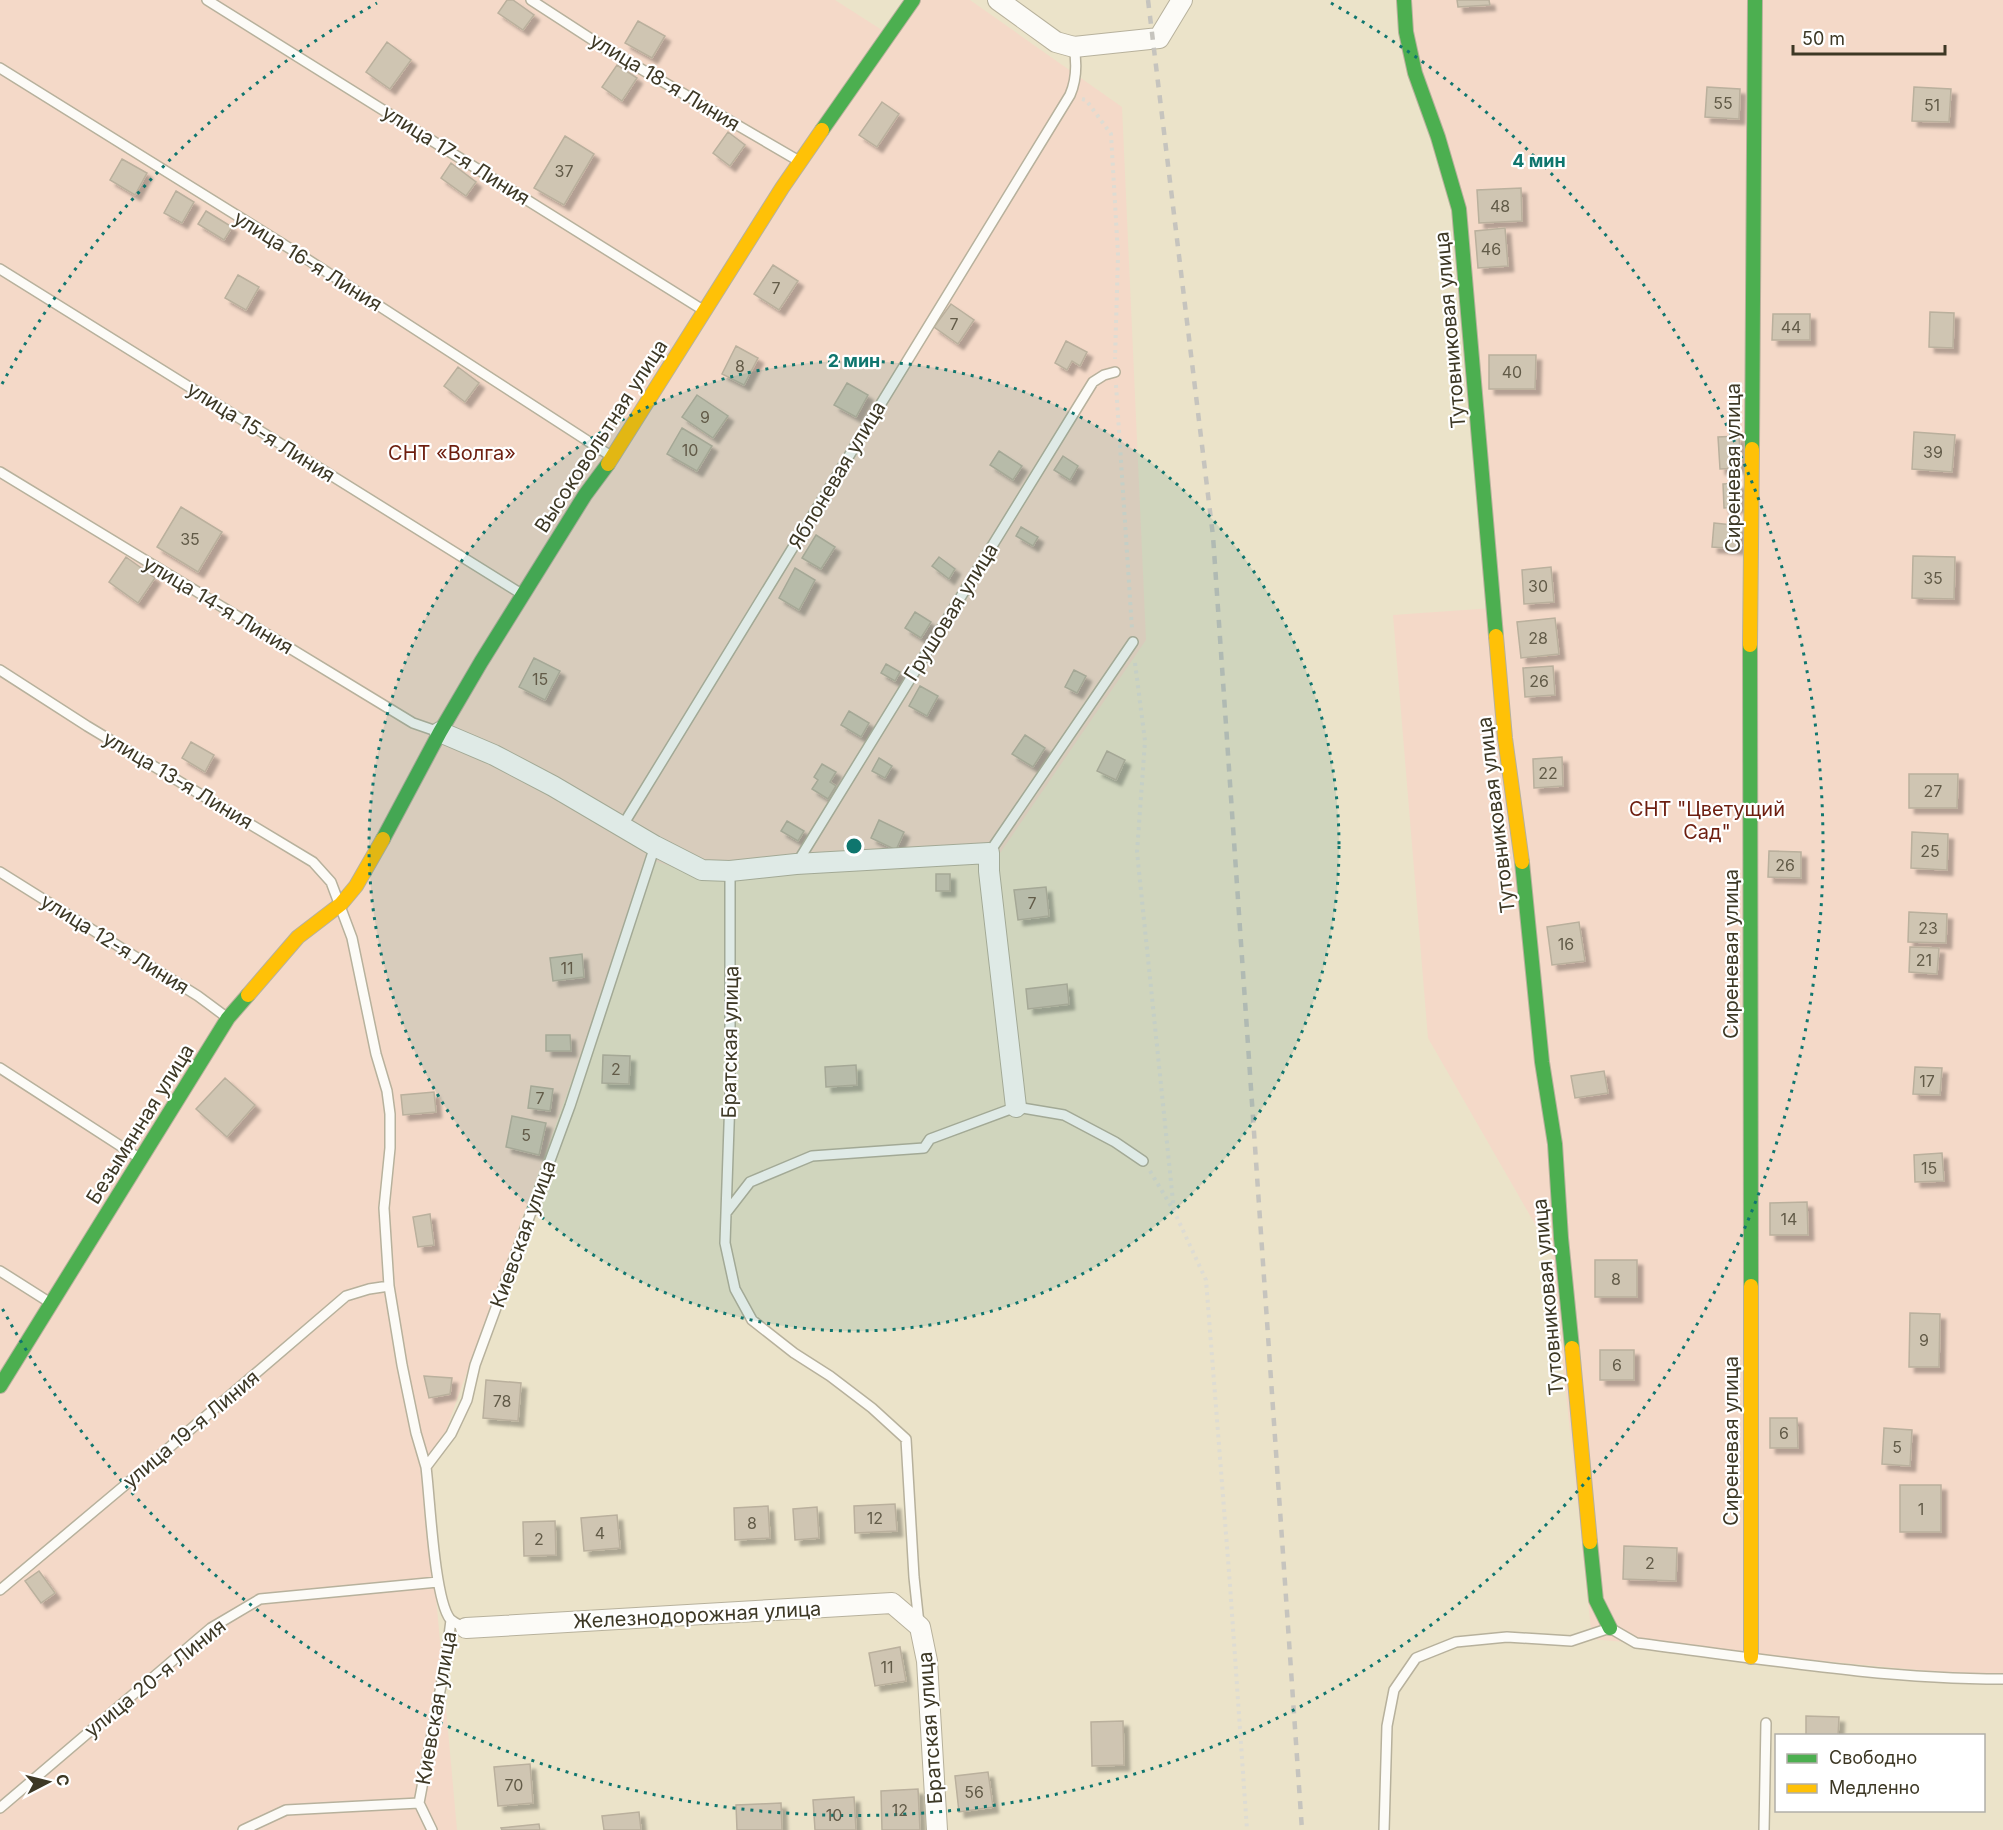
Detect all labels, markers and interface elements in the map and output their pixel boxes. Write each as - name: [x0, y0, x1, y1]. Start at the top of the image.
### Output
- scale bar: [1793, 18, 1944, 56]
- street label: улица 18-я Линия: [586, 28, 744, 136]
- text: 50 m: [1802, 28, 1845, 49]
- house number: 55: [1713, 93, 1733, 113]
- house number: 51: [1924, 95, 1940, 115]
- street label: улица 17-я Линия: [378, 100, 534, 210]
- text: 4 мин: [1512, 150, 1566, 171]
- house number: 37: [555, 161, 573, 181]
- house number: 48: [1490, 196, 1510, 216]
- street label: улица 16-я Линия: [229, 206, 387, 316]
- street label: Тутовниковая улица: [1429, 231, 1471, 429]
- house number: 46: [1481, 239, 1501, 259]
- house number: 7: [771, 278, 781, 298]
- house number: 7: [949, 314, 959, 334]
- house number: 44: [1781, 317, 1801, 337]
- street label: Высоковольтная улица: [530, 335, 672, 537]
- text: 2 мин: [828, 350, 880, 371]
- house number: 8: [735, 356, 745, 376]
- house number: 40: [1502, 362, 1522, 382]
- street label: улица 15-я Линия: [182, 377, 340, 487]
- street label: Сиреневая улица: [1721, 383, 1745, 553]
- street label: Яблоневая улица: [784, 397, 890, 553]
- house number: 9: [700, 407, 710, 427]
- house number: 10: [682, 440, 698, 460]
- park label: СНТ «Волга»: [388, 441, 516, 465]
- house number: 39: [1923, 442, 1943, 462]
- house number: 35: [180, 529, 200, 549]
- street label: Грушовая улица: [899, 539, 1003, 685]
- street label: улица 14-я Линия: [139, 551, 297, 659]
- house number: 35: [1923, 568, 1943, 588]
- house number: 30: [1528, 576, 1548, 596]
- house number: 28: [1528, 628, 1548, 648]
- house number: 15: [532, 669, 548, 689]
- house number: 26: [1529, 671, 1549, 691]
- street label: Тутовниковая улица: [1472, 715, 1520, 915]
- street label: улица 13-я Линия: [99, 726, 257, 834]
- house number: 22: [1538, 763, 1558, 783]
- house number: 27: [1924, 781, 1942, 801]
- park label: СНТ "Цветущий Сад": [1629, 797, 1785, 844]
- centre of rings: [844, 836, 864, 856]
- house number: 25: [1920, 841, 1940, 861]
- house number: 26: [1775, 855, 1795, 875]
- street label: Сиреневая улица: [1719, 869, 1743, 1039]
- street label: улица 12-я Линия: [36, 889, 194, 999]
- house number: 7: [1027, 893, 1037, 913]
- house number: 23: [1918, 918, 1938, 938]
- house number: 16: [1558, 934, 1574, 954]
- house number: 21: [1916, 950, 1932, 970]
- house number: 11: [560, 958, 574, 978]
- street label: Братская улица: [717, 965, 743, 1119]
- street label: Безымянная улица: [81, 1040, 199, 1208]
- house number: 2: [611, 1059, 621, 1079]
- house number: 17: [1919, 1071, 1935, 1091]
- house number: 7: [535, 1088, 545, 1108]
- house number: 5: [521, 1125, 531, 1145]
- street label: Киевская улица: [485, 1157, 561, 1311]
- house number: 15: [1921, 1158, 1937, 1178]
- street label: Тутовниковая улица: [1527, 1198, 1569, 1396]
- house number: 14: [1781, 1209, 1797, 1229]
- house number: 8: [1611, 1269, 1621, 1289]
- house number: 9: [1919, 1330, 1929, 1350]
- house number: 6: [1612, 1355, 1622, 1375]
- street label: Сиреневая улица: [1719, 1356, 1743, 1526]
- street label: улица 19-я Линия: [118, 1365, 264, 1493]
- house number: 78: [493, 1391, 511, 1411]
- house number: 6: [1779, 1423, 1789, 1443]
- house number: 5: [1892, 1437, 1902, 1457]
- house number: 1: [1918, 1499, 1924, 1519]
- house number: 12: [867, 1508, 883, 1528]
- house number: 8: [747, 1513, 757, 1533]
- house number: 4: [595, 1523, 605, 1543]
- house number: 2: [534, 1529, 544, 1549]
- house number: 2: [1645, 1553, 1655, 1573]
- street label: Железнодорожная улица: [572, 1597, 822, 1633]
- street label: улица 20-я Линия: [80, 1614, 230, 1742]
- street label: Киевская улица: [411, 1629, 461, 1787]
- street label: Братская улица: [913, 1651, 947, 1805]
- house number: 11: [880, 1657, 894, 1677]
- legend: [1775, 1734, 1985, 1812]
- text: Свободно: [1829, 1747, 1917, 1768]
- north arrow: [18, 1752, 78, 1812]
- text: С: [52, 1773, 74, 1787]
- house number: 70: [505, 1775, 523, 1795]
- text: Медленно: [1829, 1777, 1920, 1798]
- house number: 56: [964, 1782, 984, 1802]
- house number: 12: [892, 1800, 908, 1820]
- house number: 10: [826, 1805, 842, 1825]

